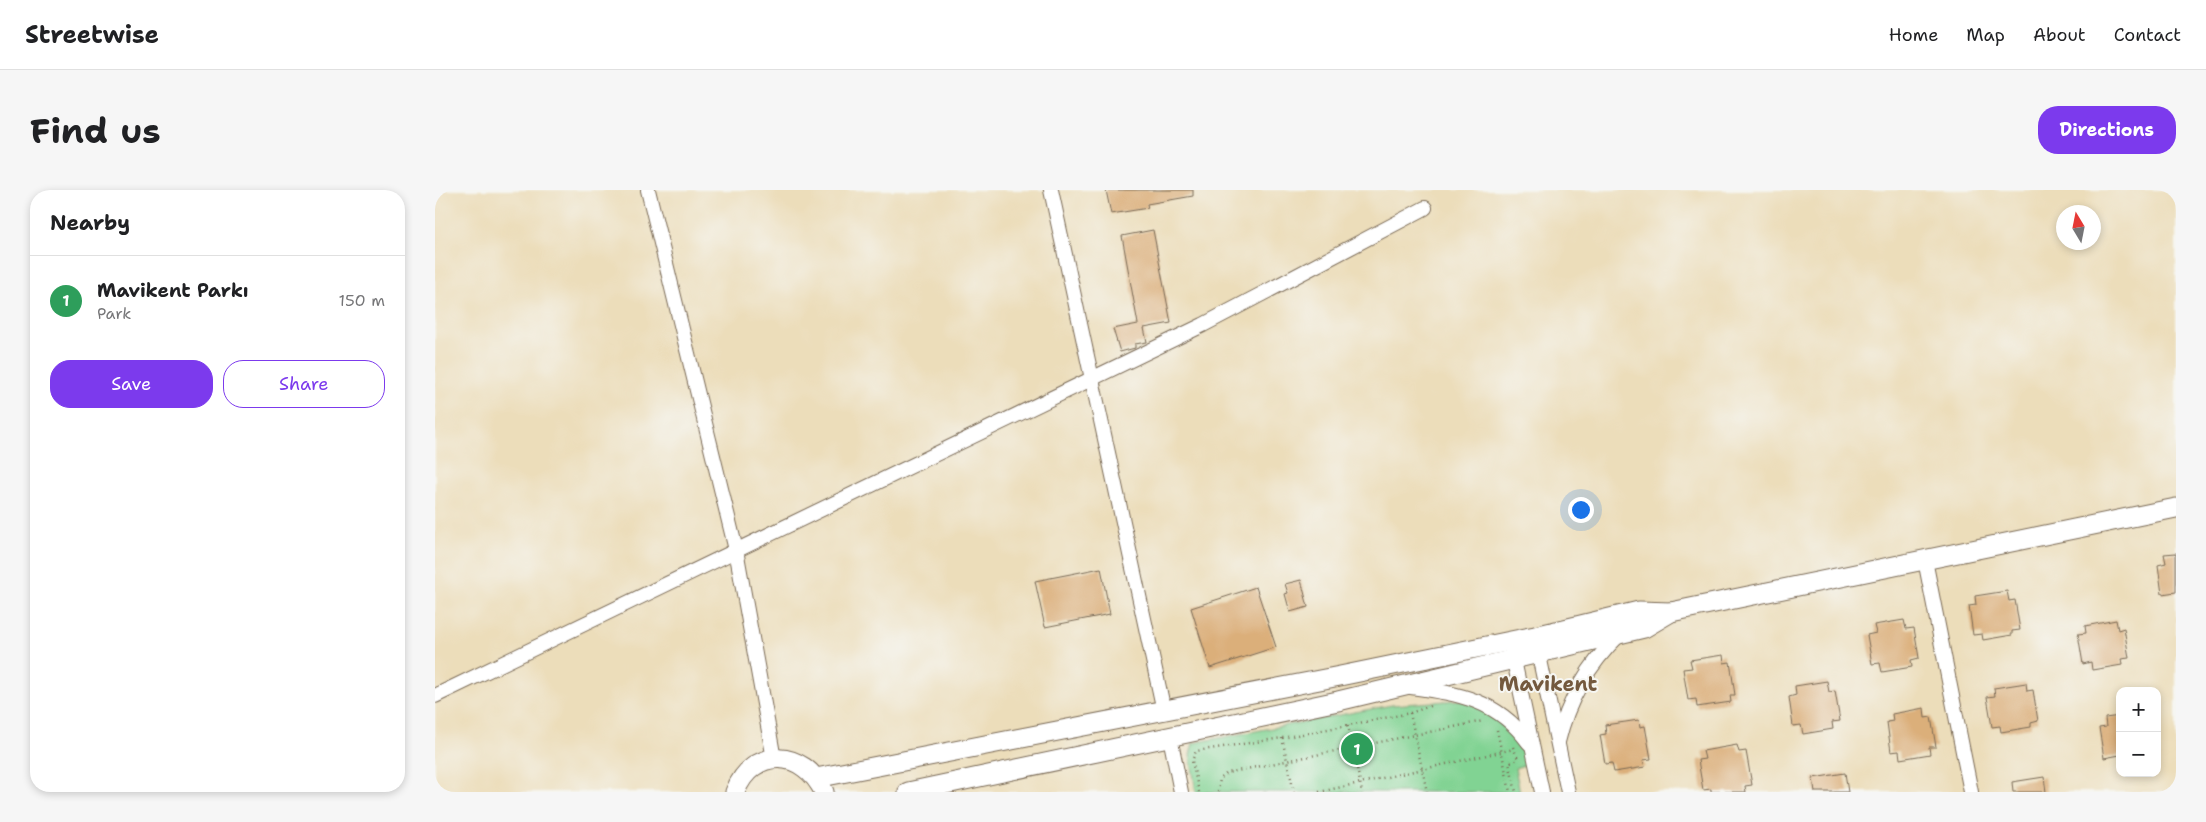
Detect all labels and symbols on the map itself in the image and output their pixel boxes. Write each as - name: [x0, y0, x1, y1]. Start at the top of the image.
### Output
- north arrow: [2056, 205, 2101, 250]
- your location: [1568, 497, 1594, 523]
- district label: Mavikent: [1499, 671, 1597, 697]
- pin: 1: [1341, 730, 1373, 768]

